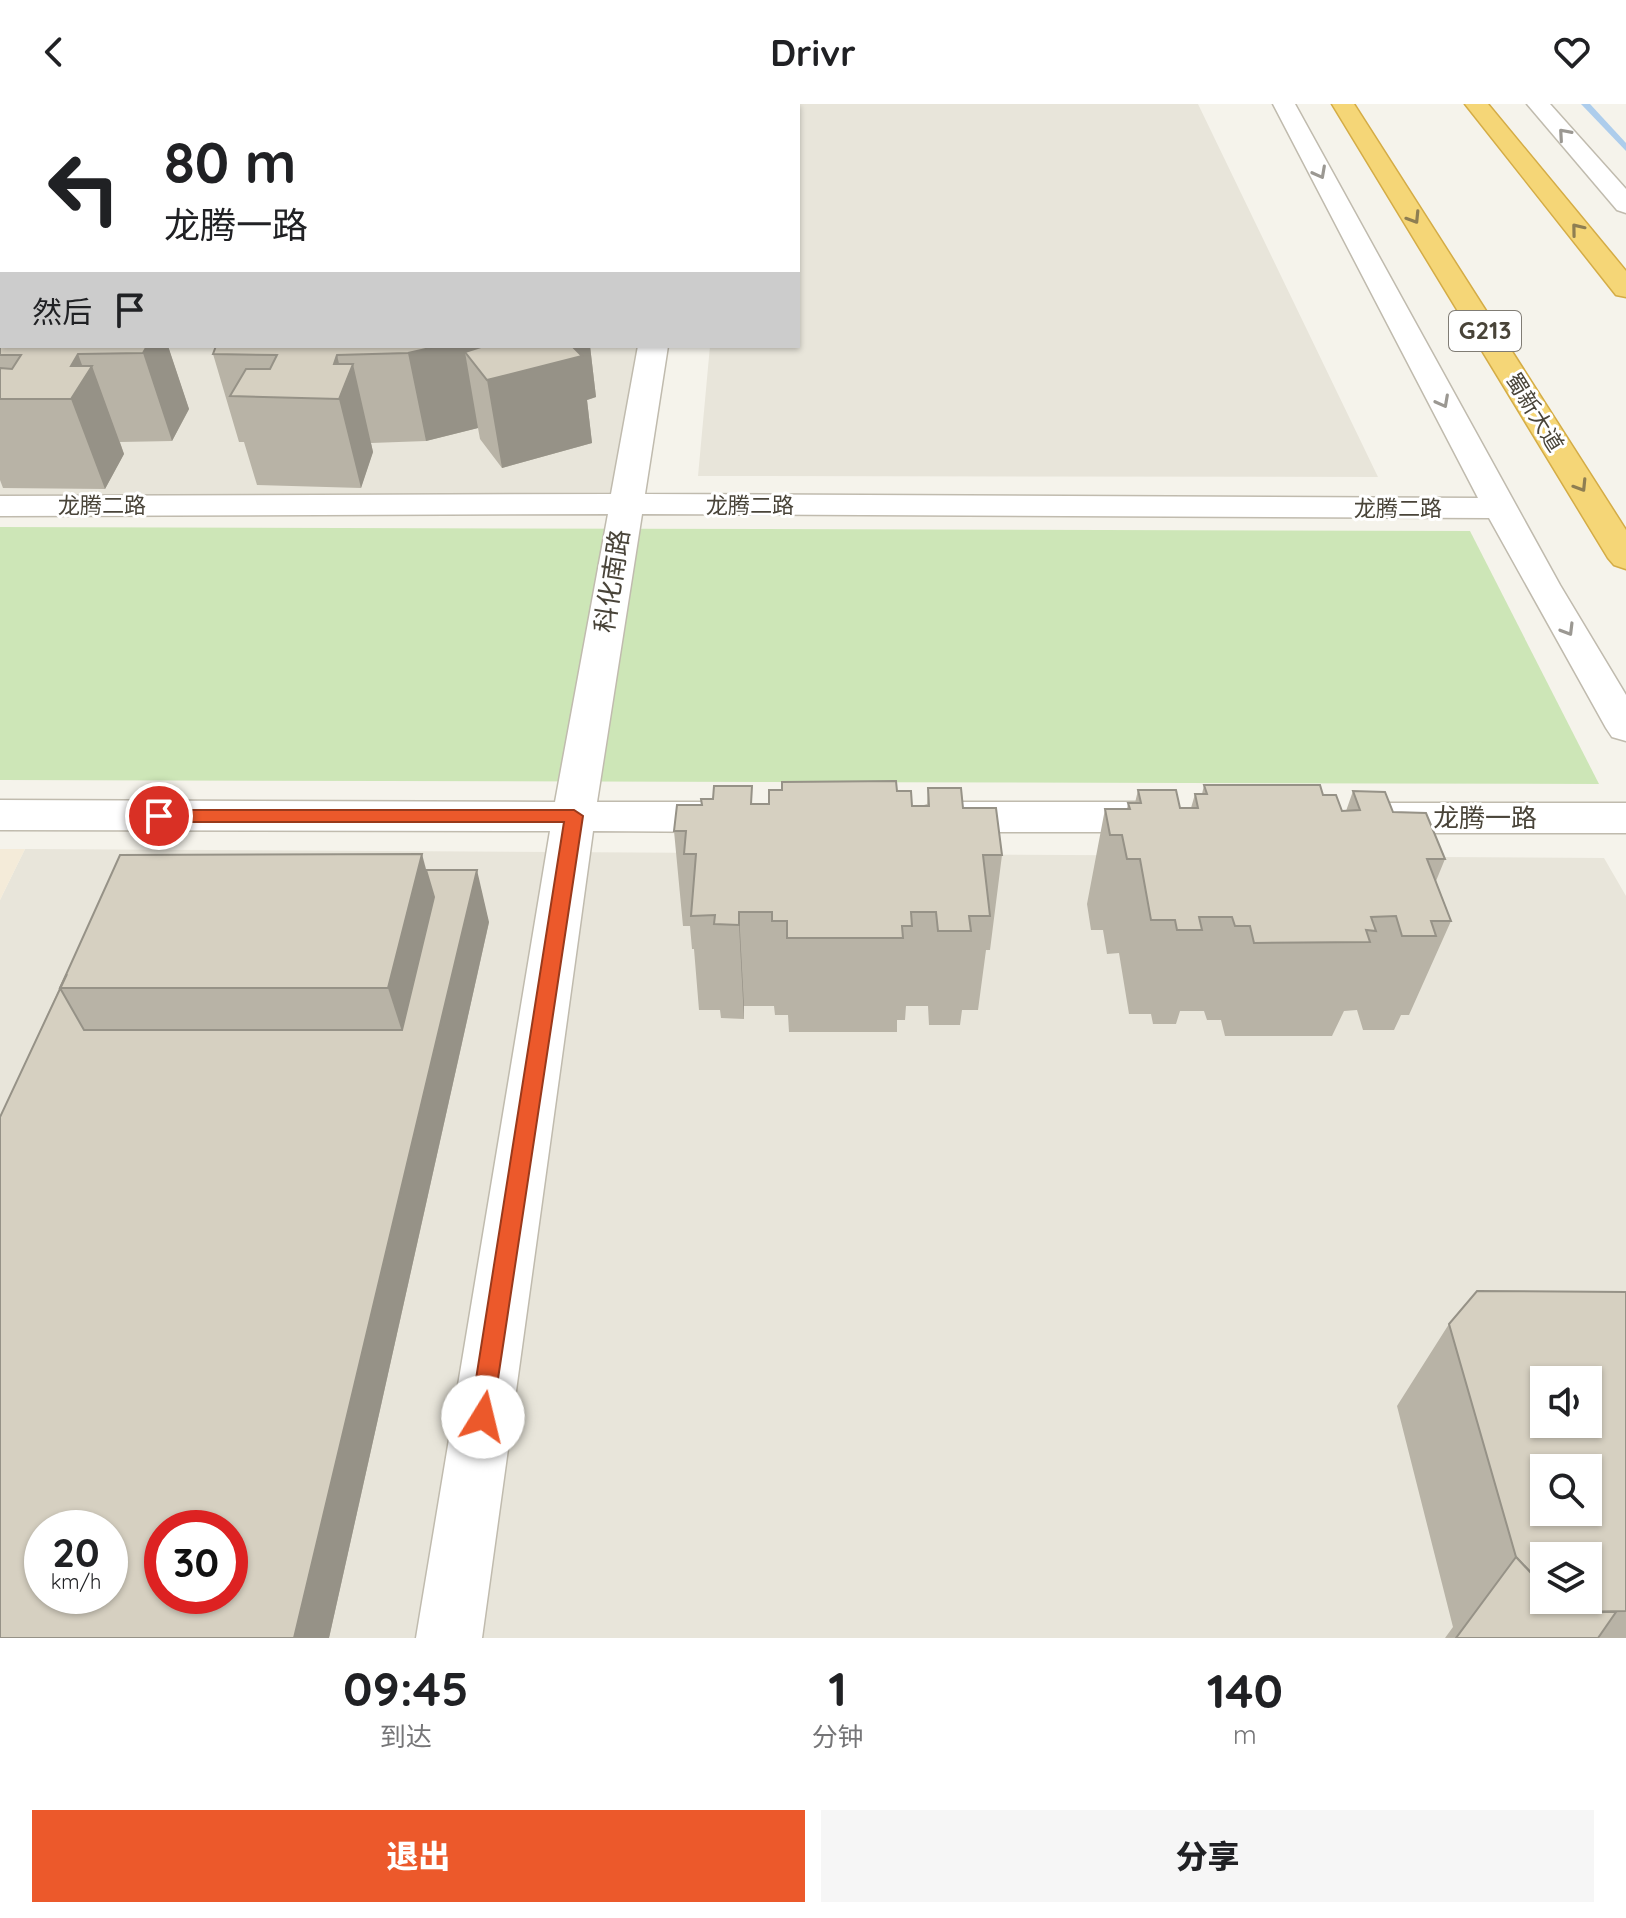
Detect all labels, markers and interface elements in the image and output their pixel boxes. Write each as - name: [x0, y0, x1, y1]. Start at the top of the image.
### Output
- icon: back: [32, 30, 76, 74]
- text: Drivr: [770, 30, 856, 75]
- icon: heart: [1550, 30, 1594, 74]
- text: 80 m: [164, 127, 296, 197]
- one-way arrow: [1559, 128, 1573, 143]
- icon: left: [32, 136, 136, 240]
- one-way arrow: [1311, 164, 1326, 179]
- text: 龙腾一路: [164, 202, 308, 247]
- one-way arrow: [1404, 209, 1420, 224]
- one-way arrow: [1572, 224, 1587, 238]
- icon: arrive: [108, 288, 152, 332]
- text: 然后: [32, 293, 92, 331]
- road number: G213: [1449, 311, 1521, 351]
- street label: 蜀新大道: [1500, 367, 1570, 457]
- one-way arrow: [1434, 393, 1449, 408]
- one-way arrow: [1572, 477, 1587, 492]
- street label: 龙腾二路: [58, 491, 146, 519]
- street label: 龙腾二路: [706, 491, 794, 519]
- street label: 龙腾二路: [1354, 494, 1442, 522]
- street label: 科化南路: [587, 527, 636, 635]
- one-way arrow: [1558, 621, 1574, 636]
- pin: [125, 782, 193, 850]
- icon: arrive: [137, 794, 181, 838]
- street label: 龙腾一路: [1433, 801, 1537, 834]
- map controls: [1530, 1366, 1602, 1614]
- button: sound: [1530, 1366, 1602, 1438]
- position arrow: [441, 1375, 525, 1459]
- button: search: [1530, 1454, 1602, 1526]
- speed limit sign: 30: [144, 1510, 248, 1614]
- text: 20: [52, 1527, 100, 1577]
- button: layers: [1530, 1542, 1602, 1614]
- text: km/h: [51, 1569, 101, 1594]
- text: 09:45: [343, 1658, 469, 1718]
- text: 1: [828, 1658, 847, 1718]
- text: 140: [1207, 1660, 1283, 1720]
- text: m: [1233, 1718, 1257, 1751]
- text: 到达: [380, 1720, 432, 1753]
- text: 分钟: [812, 1720, 864, 1753]
- button: 退出: [32, 1810, 805, 1902]
- button: 分享: [821, 1810, 1594, 1902]

